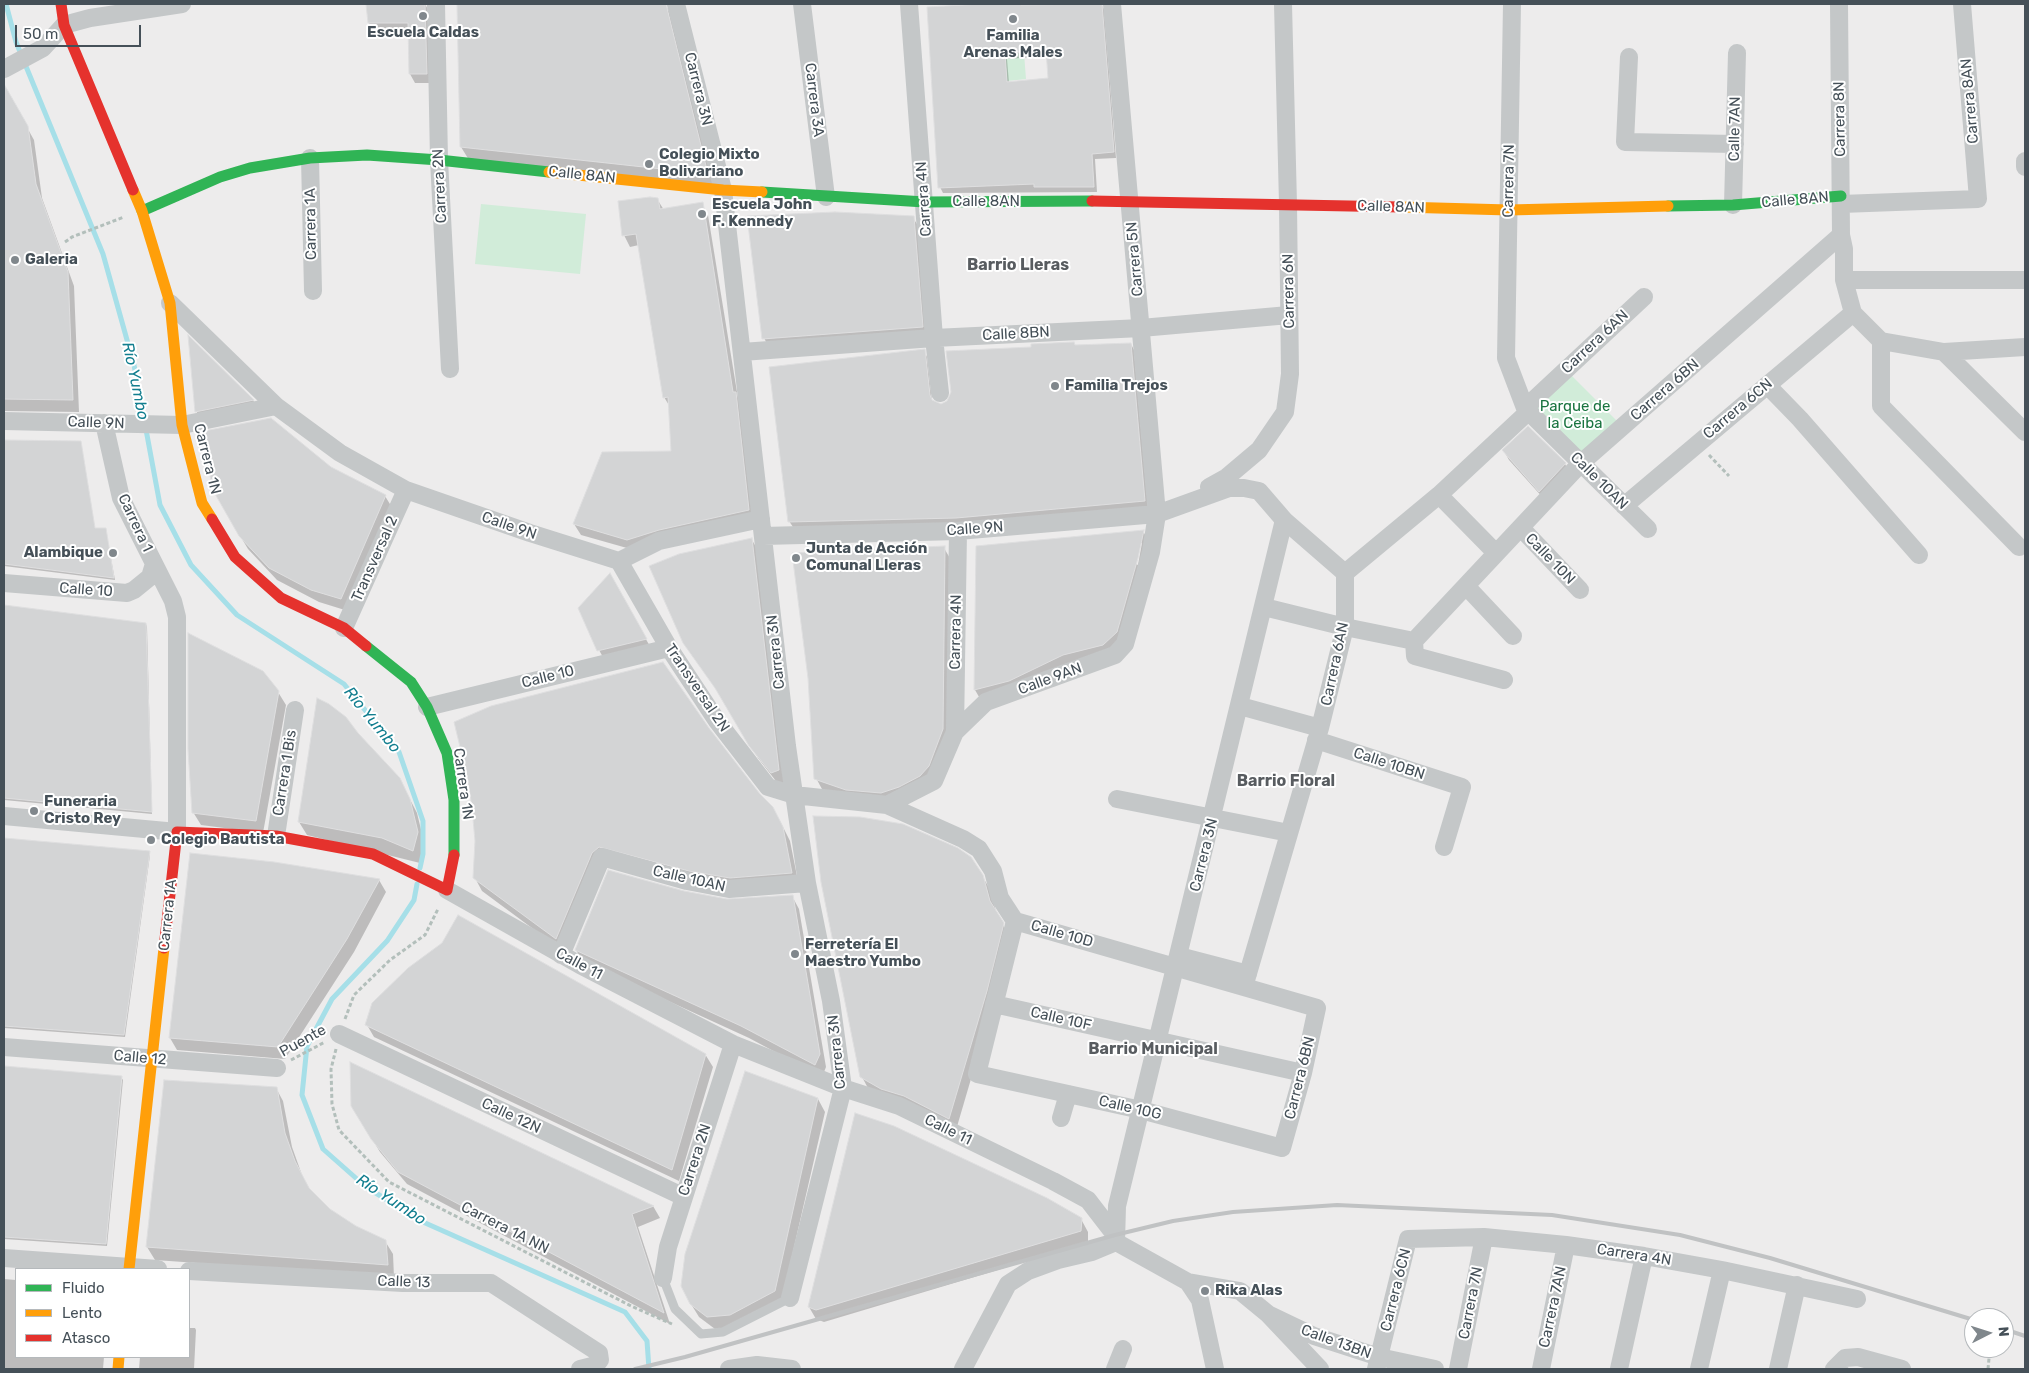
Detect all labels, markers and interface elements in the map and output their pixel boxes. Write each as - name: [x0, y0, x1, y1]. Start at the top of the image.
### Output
- marker: Escuela Caldas: [417, 10, 429, 22]
- marker: Familia Arenas Males: [1007, 13, 1019, 25]
- scale bar: [18, 15, 144, 47]
- place label: Escuela Caldas: [367, 24, 479, 42]
- text: 50 m: [23, 25, 58, 43]
- place label: Familia Arenas Males: [963, 27, 1063, 62]
- street label: Carrera 3N: [680, 50, 716, 128]
- street label: Carrera 8AN: [1957, 58, 1983, 144]
- street label: Carrera 3A: [801, 62, 827, 138]
- street label: Carrera 8N: [1830, 81, 1850, 157]
- street label: Calle 7AN: [1725, 96, 1745, 162]
- street label: Carrera 7N: [1499, 144, 1519, 218]
- place label: Colegio Mixto Bolivariano: [659, 146, 760, 181]
- street label: Carrera 2N: [429, 148, 451, 224]
- marker: Colegio Mixto Bolivariano: [643, 158, 655, 170]
- street label: Carrera 4N: [912, 161, 936, 237]
- street label: Calle 8AN: [547, 163, 617, 187]
- street label: Carrera 1A: [301, 188, 321, 260]
- street label: Calle 8AN: [1761, 188, 1829, 212]
- street label: Calle 8AN: [952, 193, 1020, 211]
- place label: Escuela John F. Kennedy: [712, 196, 812, 231]
- street label: Calle 8AN: [1357, 197, 1425, 217]
- marker: Escuela John F. Kennedy: [696, 208, 708, 220]
- street label: Carrera 5N: [1123, 221, 1147, 297]
- place label: Galeria: [25, 251, 78, 269]
- street label: Carrera 6N: [1279, 253, 1299, 329]
- marker: Galeria: [9, 254, 21, 266]
- district label: Barrio Lleras: [967, 255, 1069, 275]
- street label: Carrera 6AN: [1558, 306, 1632, 378]
- street label: Calle 8BN: [982, 323, 1050, 345]
- water label: Río Yumbo: [117, 340, 153, 422]
- street label: Carrera 6BN: [1627, 355, 1703, 425]
- street label: Carrera 6CN: [1700, 375, 1776, 443]
- place label: Familia Trejos: [1065, 377, 1168, 395]
- marker: Familia Trejos: [1049, 380, 1061, 392]
- park label: Parque de la Ceiba: [1540, 398, 1610, 433]
- street label: Calle 9N: [67, 413, 125, 433]
- street label: Carrera 1N: [190, 422, 224, 496]
- street label: Calle 10AN: [1566, 448, 1632, 514]
- street label: Carrera 1: [114, 491, 156, 555]
- street label: Calle 9N: [479, 508, 539, 544]
- street label: Transversal 2: [348, 513, 402, 605]
- street label: Calle 9N: [946, 518, 1004, 540]
- street label: Calle 10N: [1521, 530, 1579, 588]
- place label: Junta de Acción Comunal Lleras: [806, 540, 927, 575]
- place label: Alambique: [24, 544, 103, 562]
- marker: Alambique: [107, 547, 119, 559]
- marker: Junta de Acción Comunal Lleras: [790, 552, 802, 564]
- street label: Calle 10: [59, 579, 113, 601]
- street label: Carrera 4N: [946, 594, 966, 670]
- street label: Carrera 3N: [763, 614, 789, 690]
- street label: Carrera 6AN: [1317, 621, 1353, 707]
- street label: Transversal 2N: [661, 641, 733, 735]
- street label: Calle 9AN: [1016, 659, 1084, 699]
- street label: Calle 10: [520, 662, 576, 692]
- water label: Río Yumbo: [340, 683, 404, 757]
- street label: Carrera 1 Bis: [269, 729, 301, 817]
- street label: Calle 10BN: [1351, 744, 1427, 784]
- street label: Carrera 1N: [449, 747, 477, 821]
- district label: Barrio Floral: [1237, 771, 1335, 791]
- place label: Funeraria Cristo Rey: [44, 793, 121, 828]
- marker: Funeraria Cristo Rey: [28, 805, 40, 817]
- street label: Carrera 3N: [1186, 816, 1222, 894]
- place label: Colegio Bautista: [161, 831, 284, 849]
- marker: Colegio Bautista: [145, 834, 157, 846]
- street label: Calle 10AN: [651, 862, 727, 896]
- street label: Carrera 1A: [155, 878, 181, 952]
- street label: Calle 10D: [1029, 917, 1095, 951]
- place label: Ferretería El Maestro Yumbo: [805, 936, 921, 971]
- street label: Calle 11: [552, 944, 606, 984]
- marker: Ferretería El Maestro Yumbo: [789, 948, 801, 960]
- street label: Calle 10F: [1029, 1003, 1093, 1035]
- street label: Carrera 3N: [824, 1014, 850, 1090]
- street label: Puente: [277, 1021, 329, 1061]
- street label: Carrera 6BN: [1281, 1035, 1319, 1121]
- district label: Barrio Municipal: [1088, 1039, 1218, 1059]
- street label: Calle 12: [113, 1047, 167, 1069]
- street label: Calle 10G: [1097, 1092, 1163, 1124]
- street label: Calle 12N: [479, 1094, 543, 1138]
- street label: Calle 11: [921, 1111, 975, 1149]
- street label: Carrera 2N: [675, 1122, 715, 1198]
- water label: Río Yumbo: [352, 1170, 430, 1230]
- street label: Carrera 1A NN: [458, 1198, 552, 1258]
- street label: Carrera 4N: [1595, 1240, 1673, 1270]
- street label: Carrera 6CN: [1377, 1247, 1415, 1333]
- street label: Carrera 7N: [1455, 1265, 1487, 1341]
- street label: Carrera 7AN: [1536, 1265, 1570, 1349]
- legend: [15, 1268, 190, 1358]
- street label: Calle 13: [377, 1272, 431, 1292]
- text: Fluido: [62, 1279, 105, 1297]
- place label: Rika Alas: [1215, 1282, 1282, 1300]
- marker: Rika Alas: [1199, 1285, 1211, 1297]
- text: Lento: [62, 1304, 102, 1322]
- north arrow: [1964, 1308, 2014, 1358]
- street label: Calle 13BN: [1298, 1321, 1374, 1363]
- text: N: [1995, 1326, 2012, 1337]
- text: Atasco: [62, 1329, 110, 1347]

